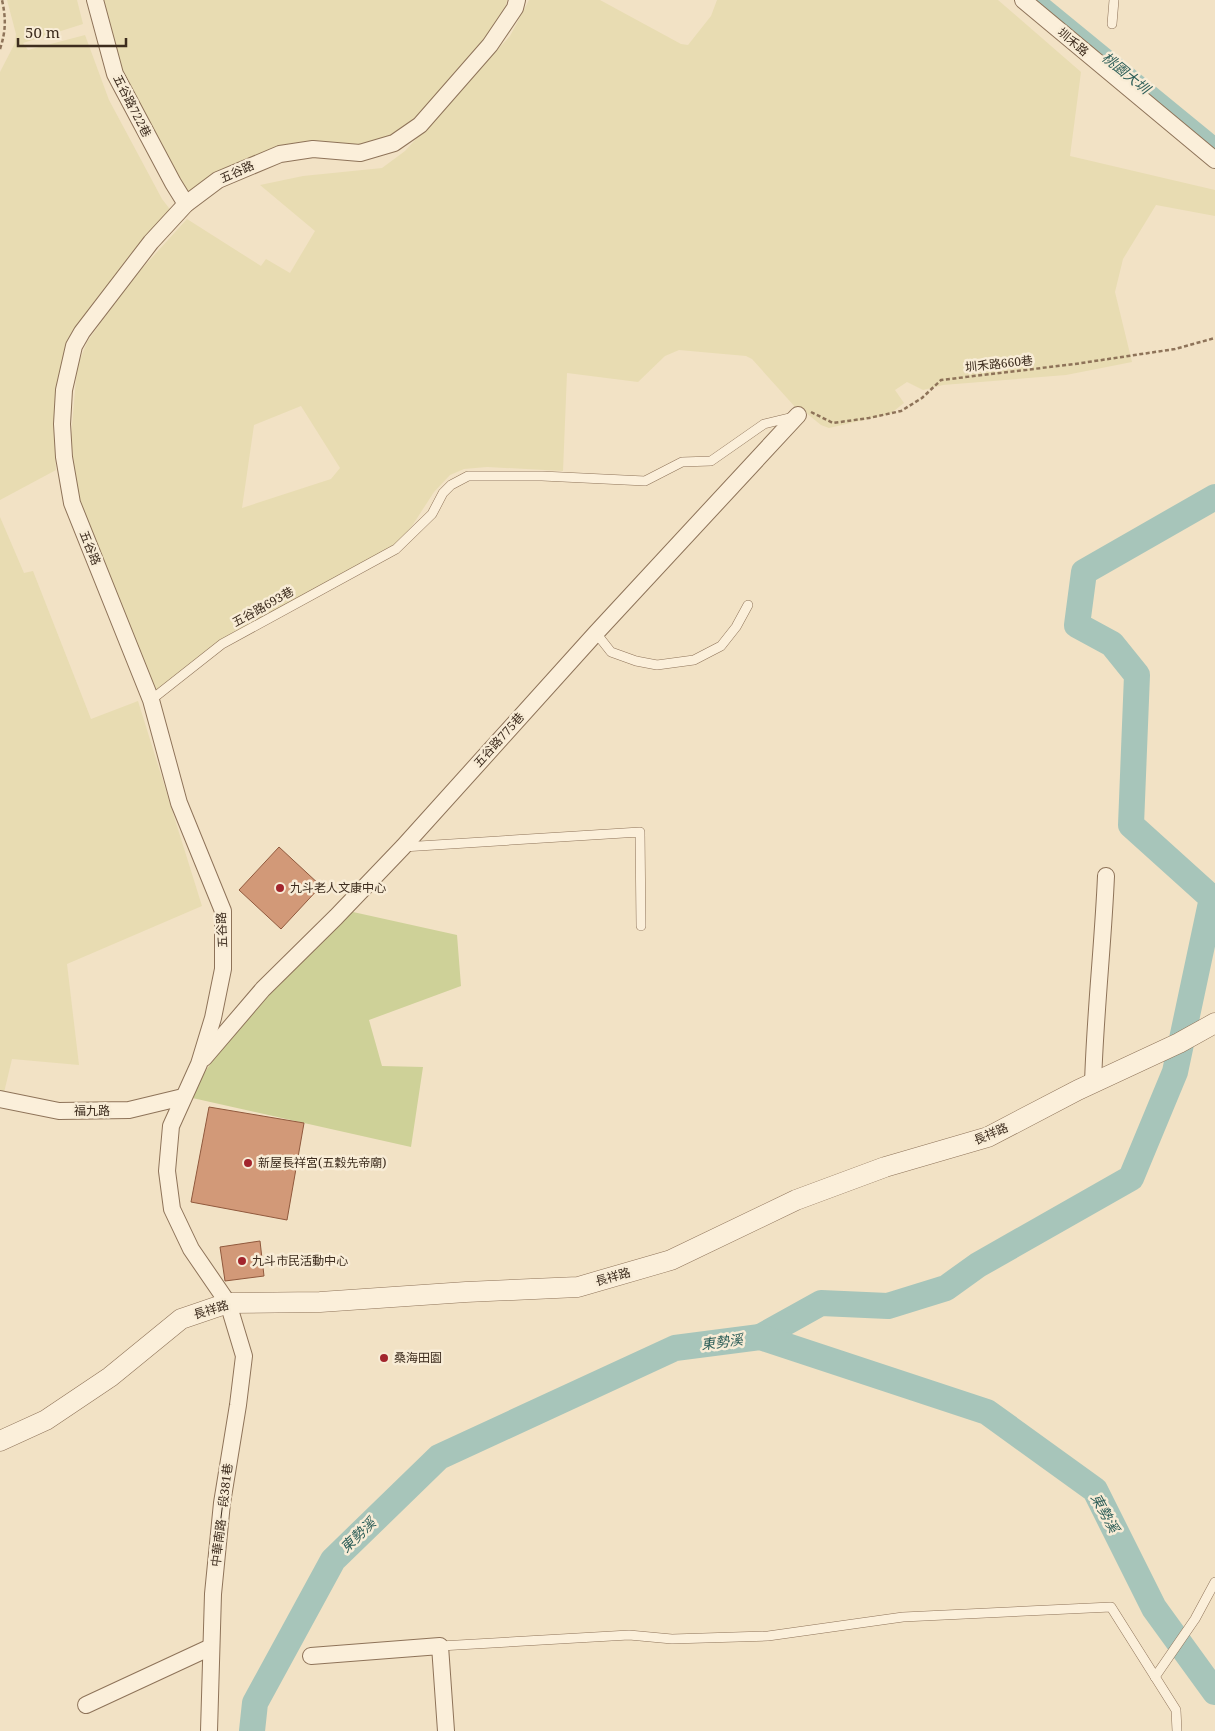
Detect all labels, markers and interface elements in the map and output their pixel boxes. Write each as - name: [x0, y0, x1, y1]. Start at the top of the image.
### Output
- scale bar: [18, 15, 125, 47]
- text: 50 m: [25, 22, 60, 42]
- street label: 圳禾路: [1054, 24, 1093, 60]
- water label: 桃園大圳: [1099, 48, 1156, 99]
- street label: 五谷路722巷: [109, 72, 155, 140]
- street label: 五谷路: [217, 156, 257, 187]
- street label: 圳禾路660巷: [964, 351, 1034, 376]
- street label: 五谷路: [76, 528, 105, 568]
- street label: 五谷路693巷: [229, 583, 297, 631]
- street label: 五谷路775巷: [470, 709, 528, 771]
- place label: 九斗老人文康中心: [290, 879, 386, 896]
- marker: 九斗老人文康中心: [274, 882, 286, 894]
- street label: 五谷路: [212, 912, 231, 948]
- street label: 福九路: [74, 1102, 110, 1119]
- street label: 長祥路: [971, 1119, 1011, 1148]
- place label: 新屋長祥宮(五穀先帝廟): [258, 1154, 386, 1171]
- marker: 新屋長祥宮(五穀先帝廟): [242, 1157, 254, 1169]
- place label: 九斗市民活動中心: [252, 1252, 348, 1269]
- marker: 九斗市民活動中心: [236, 1255, 248, 1267]
- street label: 長祥路: [593, 1263, 633, 1290]
- street label: 長祥路: [191, 1296, 231, 1323]
- water label: 東勢溪: [700, 1329, 746, 1353]
- place label: 桑海田園: [394, 1349, 442, 1366]
- marker: 桑海田園: [378, 1352, 390, 1364]
- street label: 中華南路一段381巷: [207, 1462, 236, 1568]
- water label: 東勢溪: [1087, 1490, 1125, 1537]
- water label: 東勢溪: [336, 1512, 381, 1556]

